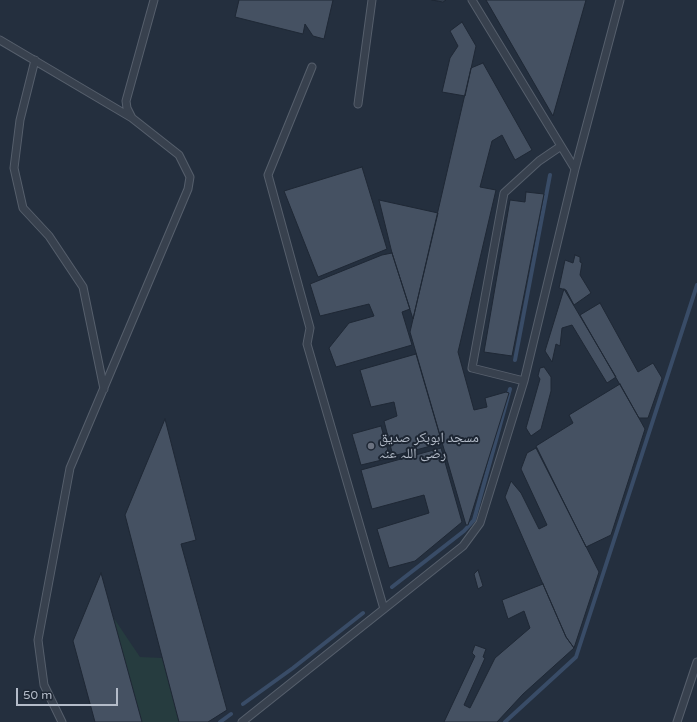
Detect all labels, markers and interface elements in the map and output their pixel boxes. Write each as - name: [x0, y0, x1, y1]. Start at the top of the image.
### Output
- place label: مسجد ابوبکر صدیق رضی اللہ عنہ: [379, 430, 479, 462]
- marker: مسجد ابوبکر صدیق رضی اللہ عنہ: [366, 441, 376, 451]
- scale bar: [18, 680, 120, 706]
- text: 50 m: [23, 688, 52, 702]

